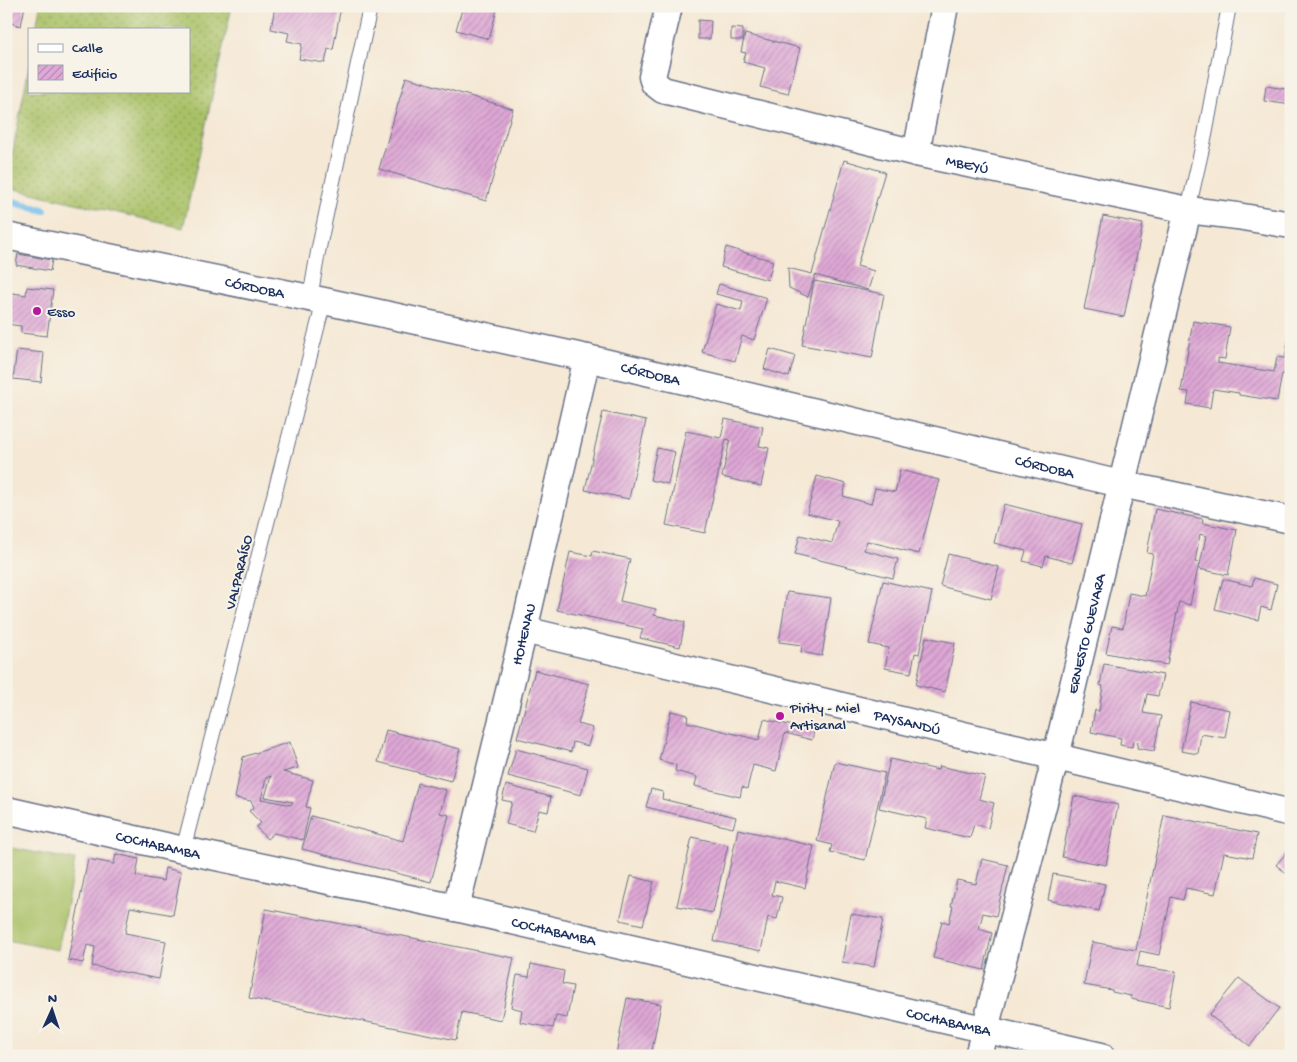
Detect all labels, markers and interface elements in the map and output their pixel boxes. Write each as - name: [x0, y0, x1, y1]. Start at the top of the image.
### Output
- legend: [28, 28, 190, 92]
- text: Calle: [72, 40, 103, 58]
- text: Edificio: [72, 66, 118, 84]
- street label: MBEYÚ: [944, 153, 990, 179]
- street label: CÓRDOBA: [223, 274, 287, 304]
- place label: Esso: [47, 304, 75, 322]
- marker: Esso: [31, 305, 43, 317]
- street label: CÓRDOBA: [619, 359, 683, 391]
- street label: CÓRDOBA: [1013, 452, 1077, 484]
- street label: VALPARAÍSO: [222, 533, 258, 613]
- street label: ERNESTO GUEVARA: [1064, 571, 1111, 696]
- street label: HOHENAU: [509, 602, 541, 667]
- place label: Pirity - Miel Artisanal: [789, 700, 860, 735]
- street label: PAYSANDÚ: [871, 706, 942, 740]
- marker: Pirity - Miel Artisanal: [774, 710, 786, 722]
- street label: COCHABAMBA: [114, 828, 203, 865]
- street label: COCHABAMBA: [509, 914, 599, 951]
- north arrow: [28, 984, 78, 1034]
- text: N: [48, 991, 58, 1008]
- street label: COCHABAMBA: [904, 1005, 993, 1042]

